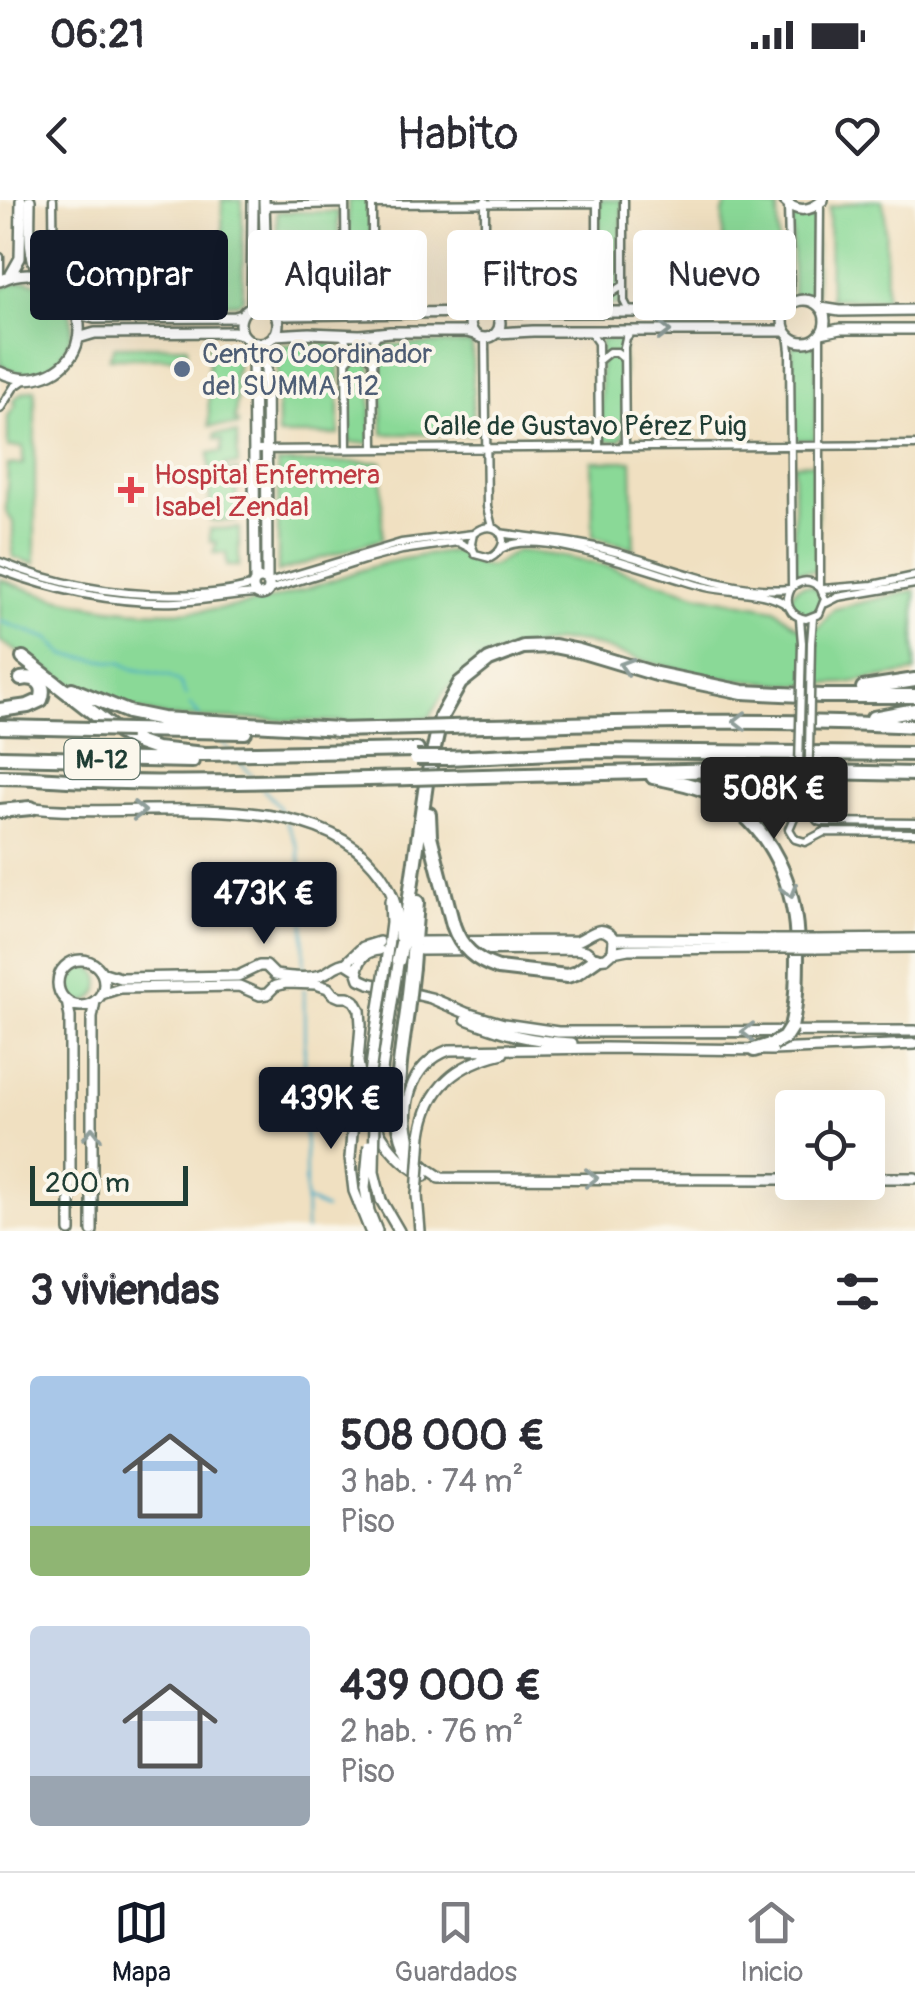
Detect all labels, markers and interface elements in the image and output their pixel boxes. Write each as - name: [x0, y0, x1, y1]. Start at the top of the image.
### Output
- text: 06:21: [50, 11, 144, 59]
- text: Habito: [397, 107, 518, 163]
- icon: back: [30, 108, 85, 163]
- icon: heart: [830, 108, 885, 163]
- chip: Comprar: [30, 230, 228, 320]
- chip: Alquilar: [248, 230, 427, 320]
- chip: Filtros: [447, 230, 613, 320]
- chip: Nuevo: [633, 230, 796, 320]
- one-way arrow: [656, 320, 672, 342]
- place label: Centro Coordinador del SUMMA 112: [202, 337, 432, 404]
- marker: Centro Coordinador del SUMMA 112: [171, 358, 193, 380]
- street label: Calle de Gustavo Pérez Puig: [423, 409, 747, 444]
- place label: Hospital Enfermera Isabel Zendal: [154, 458, 380, 525]
- marker: Hospital Enfermera Isabel Zendal: [118, 477, 144, 503]
- one-way arrow: [618, 657, 635, 678]
- one-way arrow: [731, 710, 746, 732]
- road number: M-12: [64, 739, 140, 779]
- pin: 508K €: [693, 757, 855, 842]
- text: 508K €: [723, 769, 825, 809]
- one-way arrow: [131, 800, 147, 821]
- pin: 473K €: [183, 862, 345, 947]
- text: 473K €: [214, 874, 314, 914]
- one-way arrow: [778, 882, 799, 899]
- one-way arrow: [739, 1021, 754, 1043]
- pin: 439K €: [250, 1067, 412, 1152]
- text: 439K €: [281, 1079, 381, 1119]
- map controls: [775, 1090, 885, 1200]
- button: locate: [775, 1090, 885, 1200]
- one-way arrow: [81, 1125, 103, 1140]
- scale bar: [30, 1161, 188, 1206]
- text: 200 m: [45, 1166, 130, 1201]
- one-way arrow: [584, 1167, 599, 1189]
- icon: filters: [830, 1264, 885, 1319]
- text: 3 viviendas: [30, 1265, 219, 1317]
- text: 508 000 €: [340, 1410, 545, 1462]
- icon: home: [110, 1416, 230, 1536]
- text: 3 hab. · 74 m²: [340, 1462, 523, 1502]
- text: Piso: [340, 1502, 395, 1542]
- text: 439 000 €: [340, 1660, 541, 1712]
- icon: home: [110, 1666, 230, 1786]
- text: 2 hab. · 76 m²: [340, 1712, 524, 1752]
- text: Piso: [340, 1752, 395, 1792]
- tab: Mapa: [112, 1895, 171, 1990]
- tab: Guardados: [394, 1895, 517, 1990]
- tab: Inicio: [740, 1895, 803, 1990]

